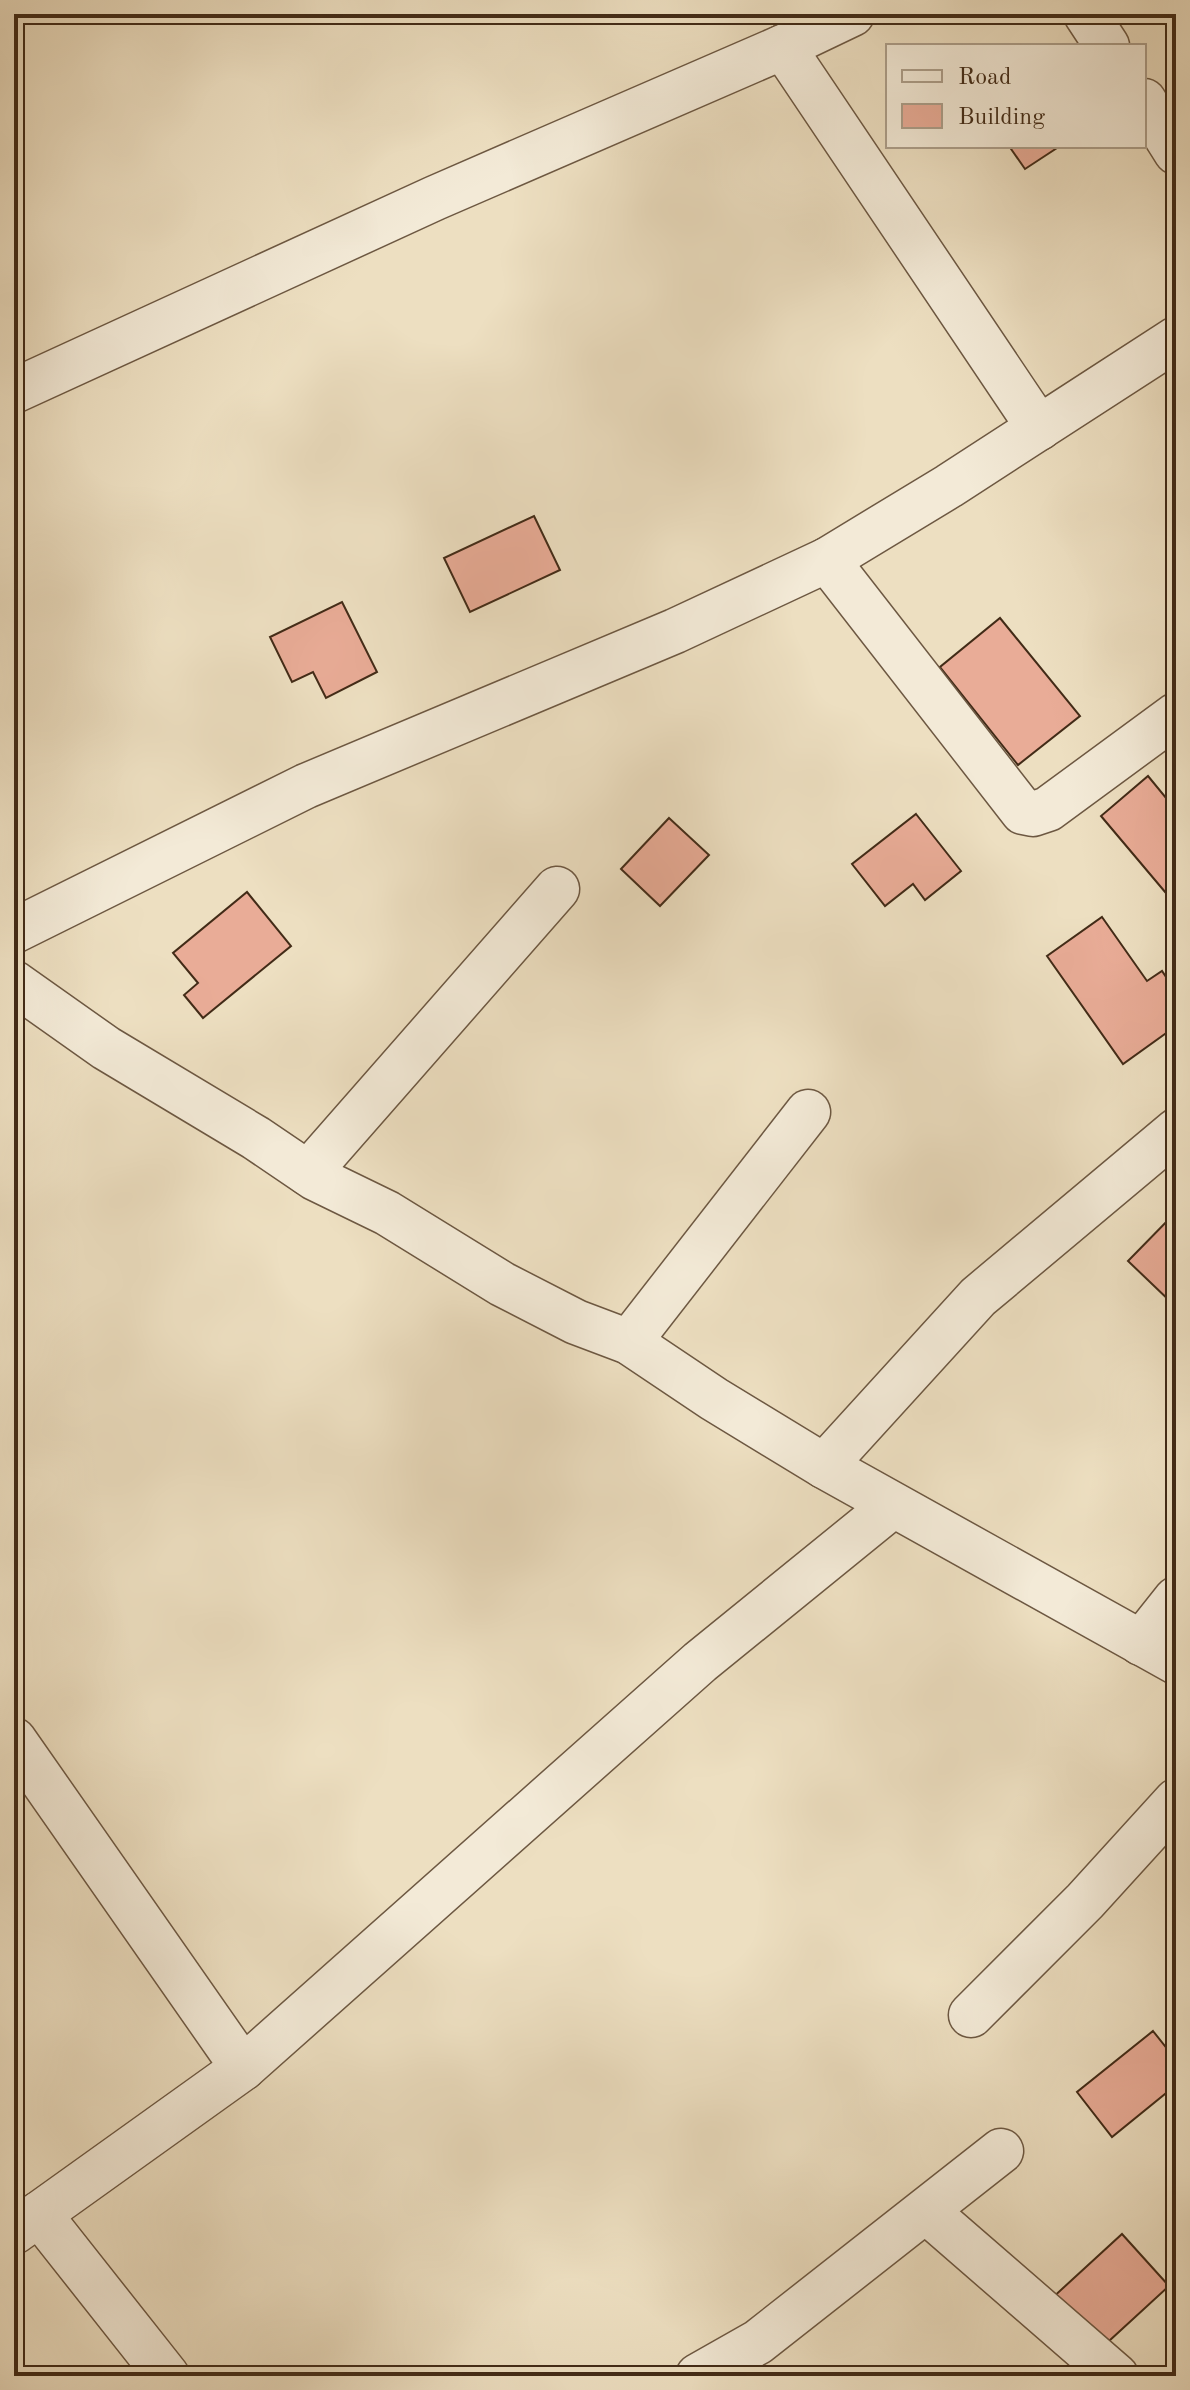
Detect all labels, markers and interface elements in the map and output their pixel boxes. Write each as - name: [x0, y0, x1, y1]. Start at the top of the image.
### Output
- legend: [886, 44, 1146, 148]
- text: Road: [958, 66, 1011, 90]
- text: Building: [958, 106, 1045, 130]

